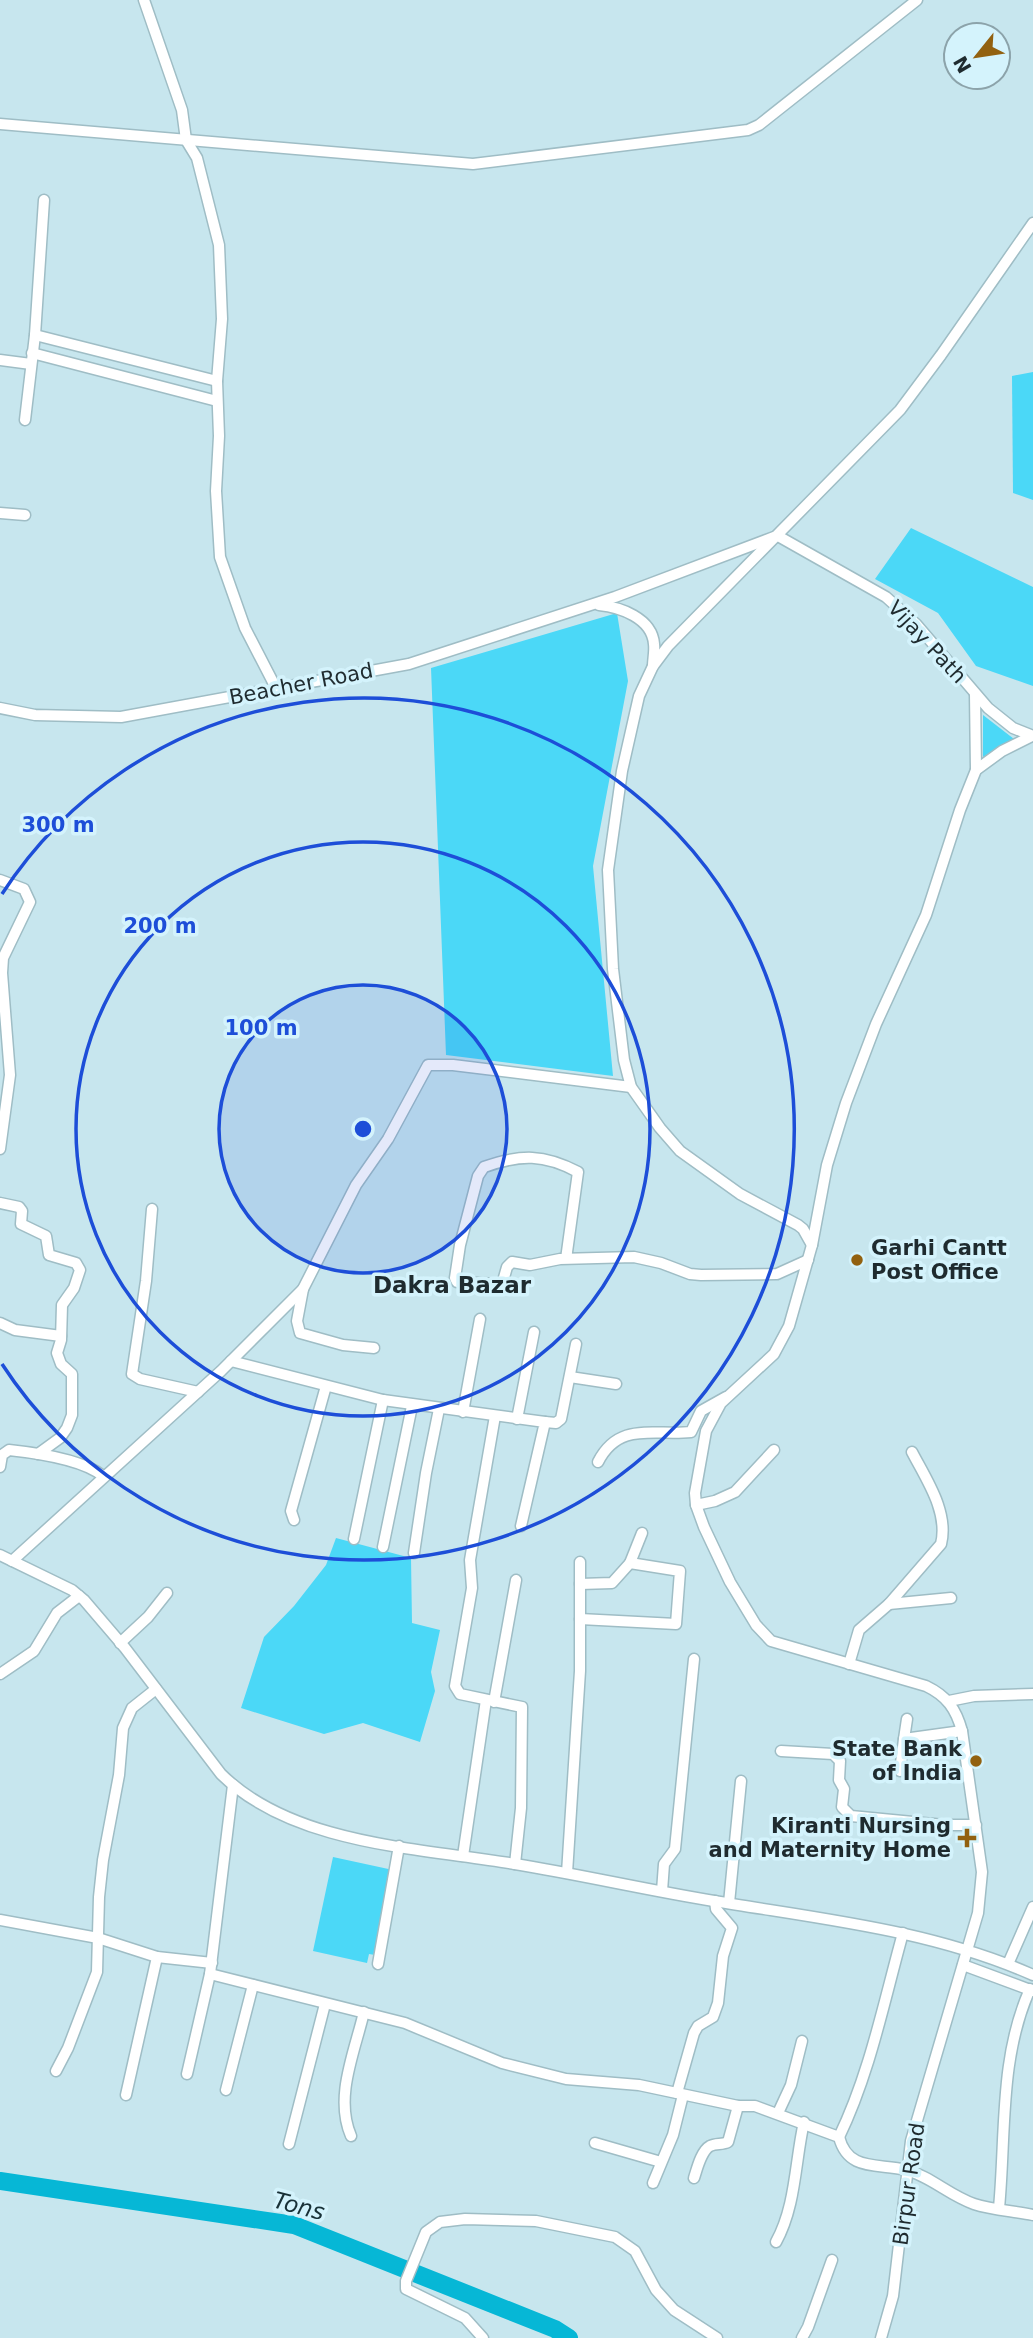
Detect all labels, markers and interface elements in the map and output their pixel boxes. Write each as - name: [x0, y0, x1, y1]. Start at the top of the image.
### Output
- north arrow: [942, 21, 1012, 91]
- text: N: [949, 52, 976, 77]
- street label: Vijay Path: [883, 596, 971, 688]
- street label: Beacher Road: [227, 658, 375, 710]
- text: 300 m: [21, 813, 95, 837]
- text: 200 m: [123, 914, 197, 938]
- text: 100 m: [224, 1016, 298, 1040]
- centre of rings: [351, 1117, 375, 1141]
- place label: Garhi Cantt Post Office: [871, 1236, 1007, 1284]
- marker: Garhi Cantt Post Office: [849, 1252, 865, 1268]
- district label: Dakra Bazar: [373, 1272, 532, 1298]
- place label: State Bank of India: [832, 1737, 963, 1785]
- marker: State Bank of India: [968, 1753, 984, 1769]
- place label: Kiranti Nursing and Maternity Home: [709, 1814, 951, 1862]
- marker: Kiranti Nursing and Maternity Home: [957, 1828, 977, 1848]
- street label: Birpur Road: [889, 2121, 929, 2247]
- water label: Tons: [271, 2187, 327, 2225]

